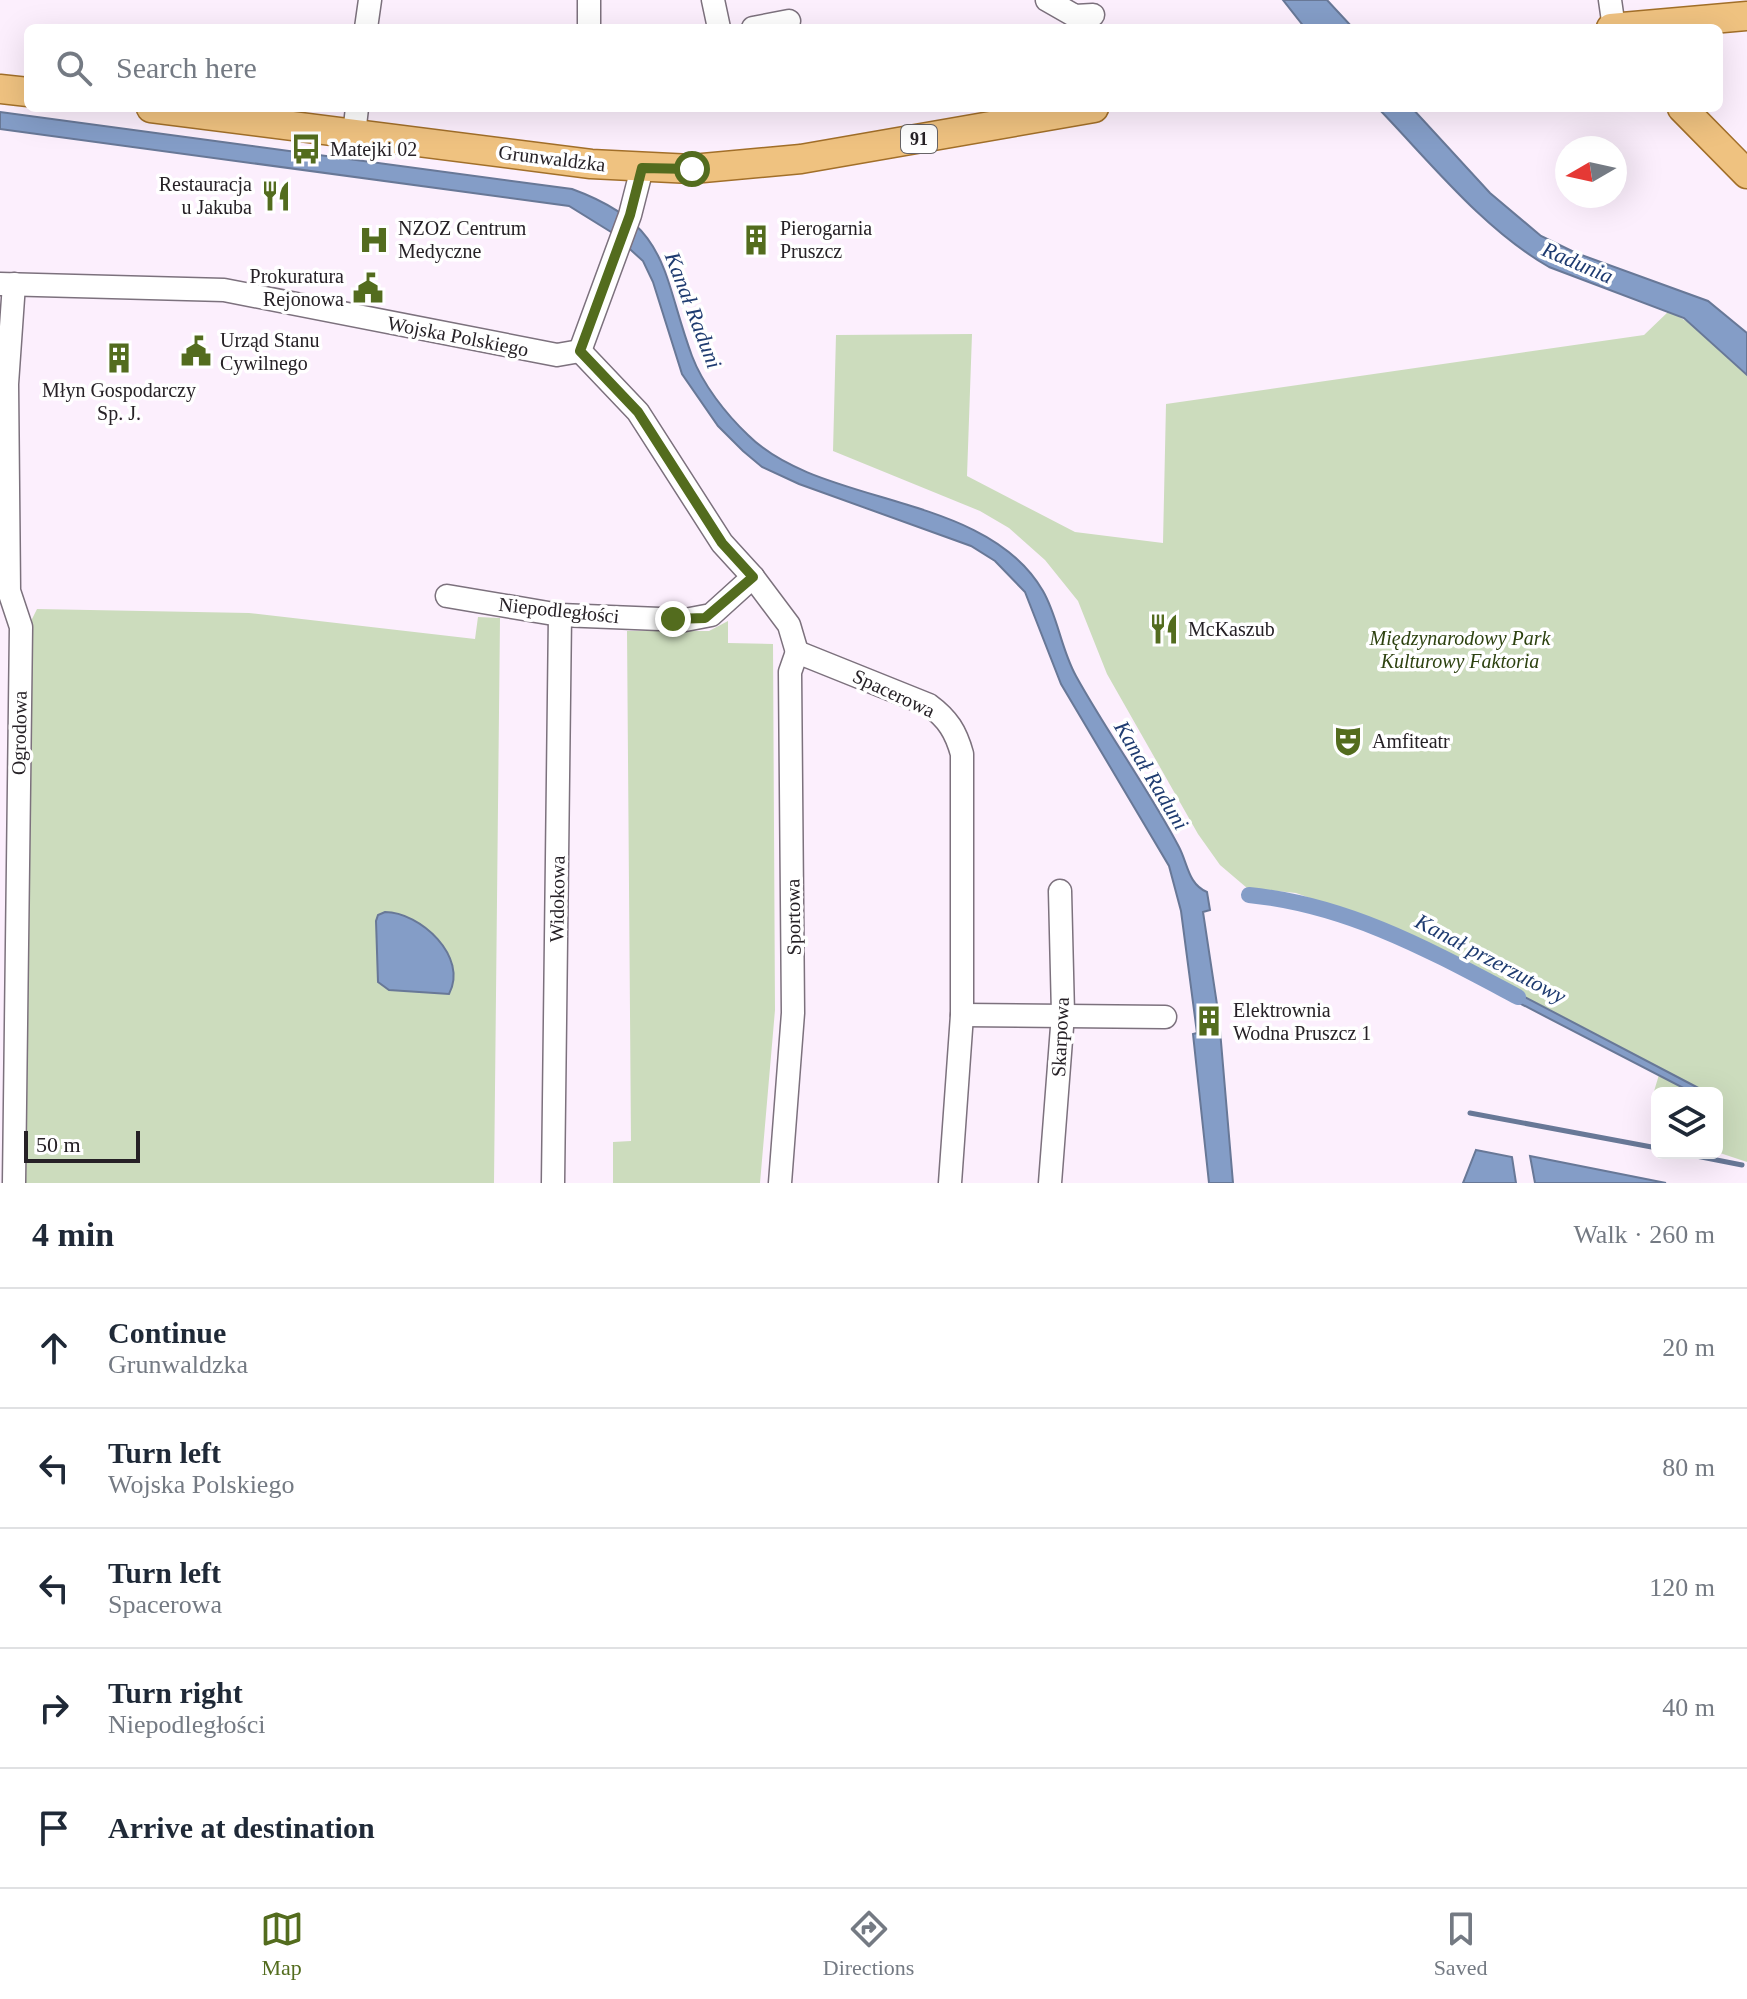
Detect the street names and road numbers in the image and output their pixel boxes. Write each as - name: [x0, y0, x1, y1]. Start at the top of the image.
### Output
- road number: 91: [901, 125, 937, 153]
- street label: Grunwaldzka: [497, 141, 607, 175]
- street label: Wojska Polskiego: [385, 312, 530, 361]
- street label: Niepodległości: [498, 593, 621, 628]
- street label: Spacerowa: [849, 664, 939, 722]
- street label: Ogrodowa: [7, 690, 32, 775]
- street label: Widokowa: [545, 855, 569, 943]
- street label: Sportowa: [781, 878, 806, 956]
- street label: Skarpowa: [1047, 996, 1074, 1078]

